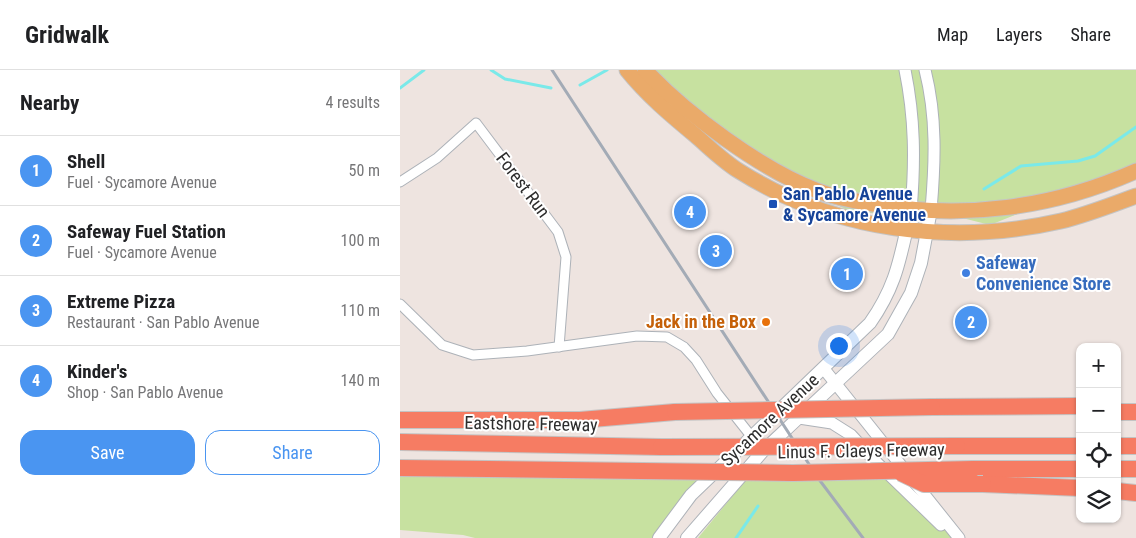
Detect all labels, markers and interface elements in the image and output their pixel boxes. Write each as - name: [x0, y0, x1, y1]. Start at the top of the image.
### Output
- text: Gridwalk: [25, 21, 109, 49]
- text: Map: [937, 24, 968, 45]
- text: Layers: [996, 24, 1043, 45]
- text: Share: [1071, 24, 1111, 45]
- text: Nearby: [20, 91, 79, 115]
- text: 4 results: [325, 93, 380, 112]
- street label: Forest Run: [492, 148, 555, 221]
- text: Shell: [67, 150, 105, 173]
- text: 1: [32, 161, 40, 180]
- text: 50 m: [348, 161, 380, 180]
- text: Fuel · Sycamore Avenue: [67, 173, 217, 192]
- place label: San Pablo Avenue & Sycamore Avenue: [783, 183, 926, 225]
- pin: 4: [674, 193, 706, 231]
- marker: San Pablo Avenue & Sycamore Avenue: [767, 198, 779, 210]
- text: Safeway Fuel Station: [67, 220, 226, 243]
- text: 2: [32, 231, 40, 250]
- text: 100 m: [341, 231, 380, 250]
- pin: 3: [700, 232, 732, 270]
- text: Fuel · Sycamore Avenue: [67, 243, 217, 262]
- place label: Safeway Convenience Store: [976, 252, 1111, 294]
- pin: 1: [831, 255, 863, 293]
- marker: Safeway Convenience Store: [960, 267, 972, 279]
- text: Extreme Pizza: [67, 290, 175, 313]
- text: 3: [32, 301, 40, 320]
- text: 110 m: [341, 301, 380, 320]
- pin: 2: [955, 303, 987, 341]
- place label: Jack in the Box: [646, 311, 756, 332]
- text: Restaurant · San Pablo Avenue: [67, 313, 260, 332]
- marker: Jack in the Box: [760, 316, 772, 328]
- your location: [826, 333, 852, 359]
- map controls: [1076, 343, 1121, 523]
- button: +: [1076, 343, 1121, 388]
- text: Kinder's: [67, 360, 127, 383]
- street label: Sycamore Avenue: [716, 369, 823, 470]
- text: 4: [32, 371, 40, 390]
- text: 140 m: [341, 371, 380, 390]
- text: Shop · San Pablo Avenue: [67, 383, 223, 402]
- button: −: [1076, 388, 1121, 433]
- street label: Eastshore Freeway: [464, 412, 598, 435]
- button: Save: [20, 430, 195, 475]
- button: Share: [205, 430, 380, 475]
- button: locate: [1076, 433, 1121, 478]
- street label: Linus F. Claeys Freeway: [777, 439, 945, 462]
- button: layers: [1076, 478, 1121, 523]

